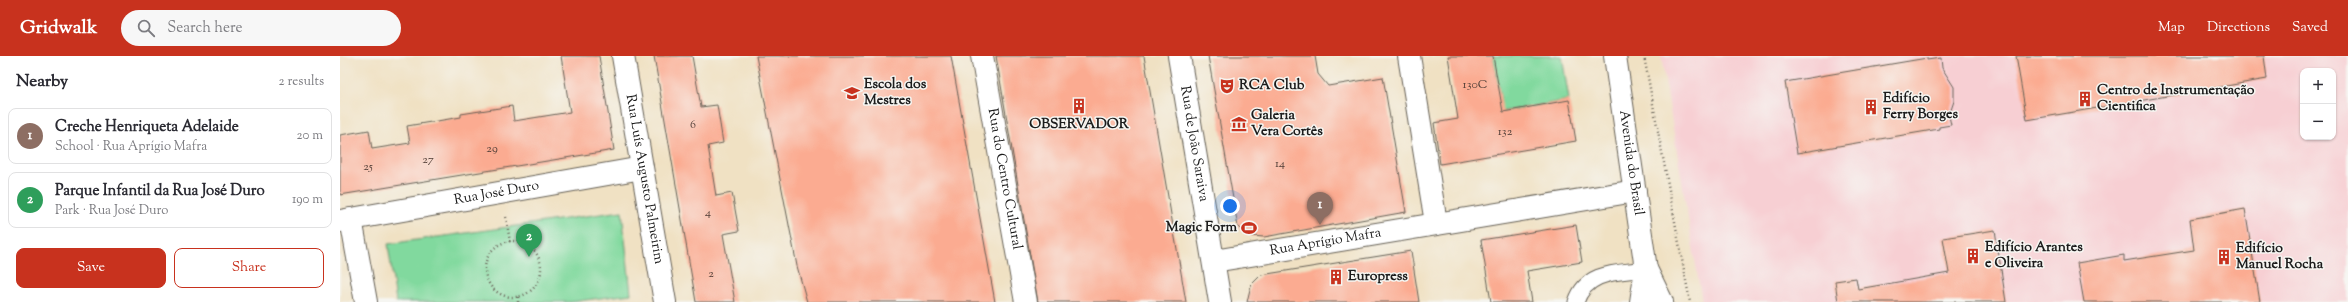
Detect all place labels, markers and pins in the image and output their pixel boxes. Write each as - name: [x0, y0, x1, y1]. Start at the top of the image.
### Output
- place label: Escola dos Mestres: [864, 75, 927, 111]
- place label: RCA Club: [1239, 76, 1305, 96]
- theatre icon: RCA Club: [1218, 77, 1236, 95]
- place label: Centro de Instrumentação Cientifica: [2097, 81, 2255, 117]
- school or university icon: Escola dos Mestres: [843, 84, 861, 102]
- place label: Edifício Ferry Borges: [1883, 89, 1959, 125]
- building icon: Centro de Instrumentação Cientifica: [2076, 90, 2094, 108]
- building icon: OBSERVADOR: [1070, 97, 1088, 115]
- building icon: Edifício Ferry Borges: [1862, 98, 1880, 116]
- place label: Galeria Vera Cortês: [1251, 106, 1323, 142]
- place label: OBSERVADOR: [1029, 115, 1130, 135]
- museum icon: Galeria Vera Cortês: [1230, 115, 1248, 133]
- pin: 1: [1307, 192, 1333, 225]
- place label: Magic Form: [1166, 218, 1237, 238]
- sports icon: Magic Form: [1240, 219, 1258, 237]
- pin: 2: [516, 224, 542, 257]
- place label: Edifício Arantes e Oliveira: [1985, 238, 2083, 274]
- place label: Edifício Manuel Rocha: [2236, 239, 2324, 275]
- building icon: Edifício Arantes e Oliveira: [1964, 247, 1982, 265]
- building icon: Edifício Manuel Rocha: [2215, 248, 2233, 266]
- place label: Europress: [1348, 267, 1408, 287]
- building icon: Europress: [1327, 268, 1345, 286]

